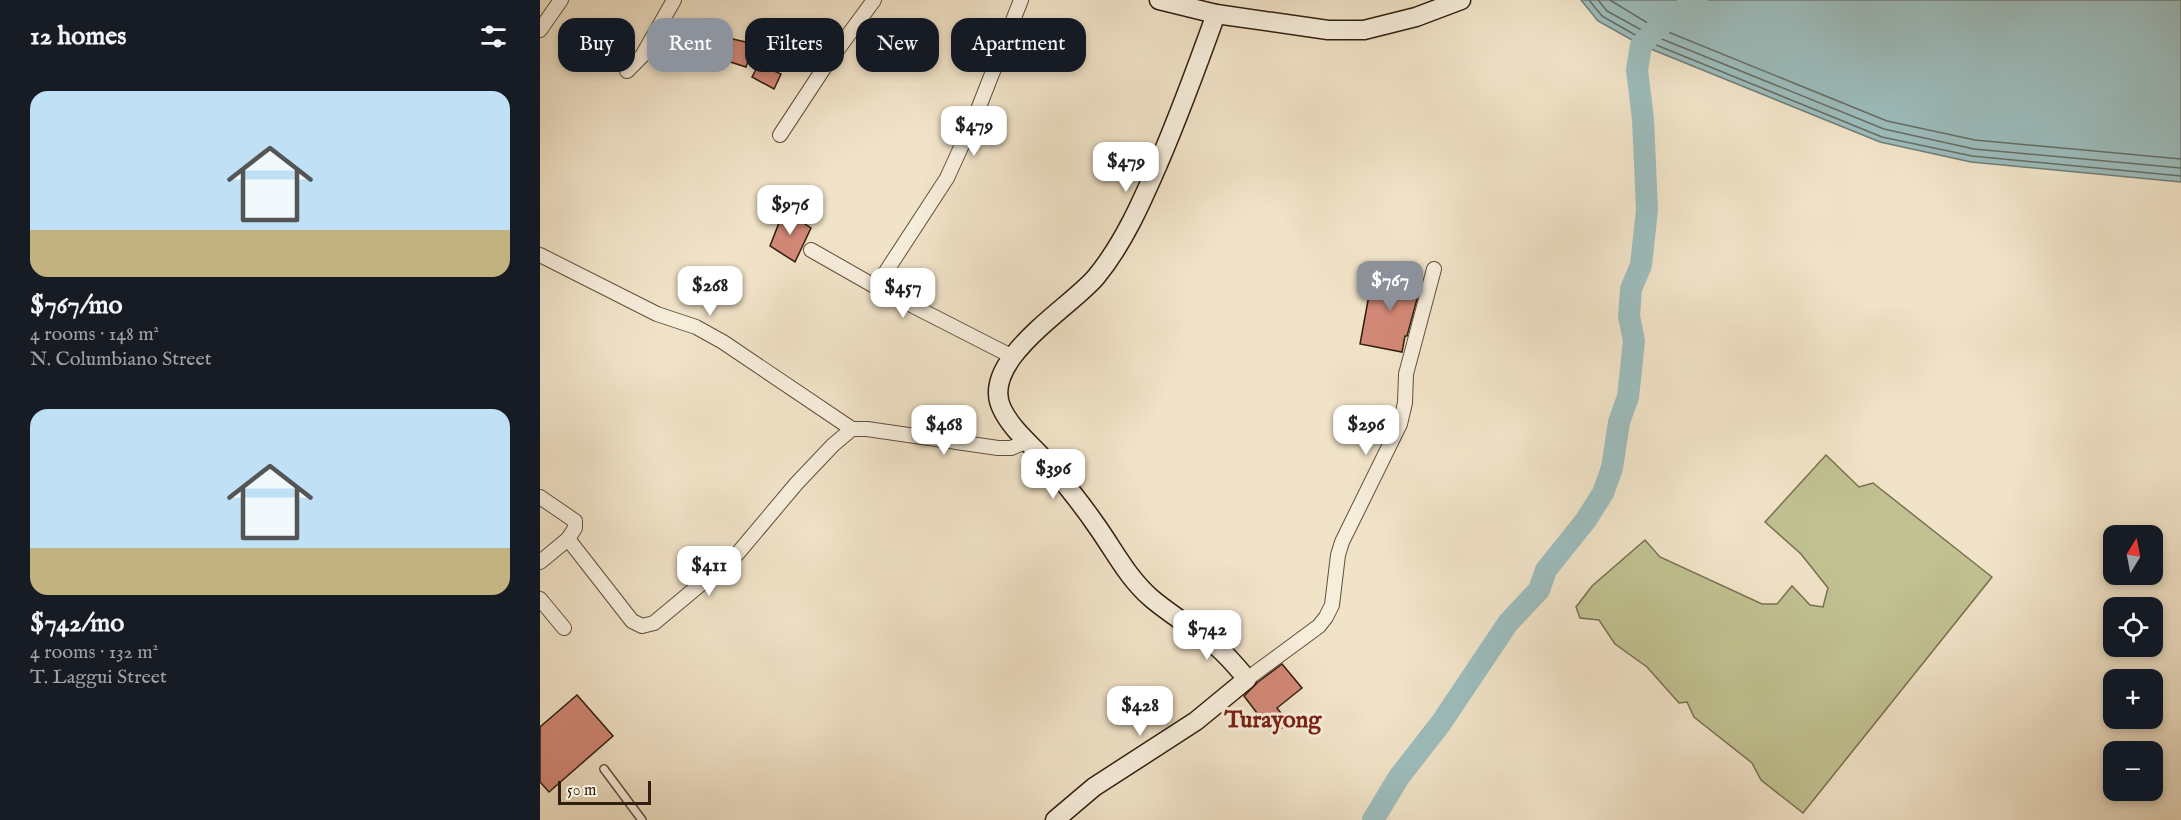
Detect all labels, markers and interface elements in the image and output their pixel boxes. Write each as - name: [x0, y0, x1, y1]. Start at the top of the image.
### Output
- chip: Buy: [558, 18, 635, 72]
- chip: Rent: [647, 18, 733, 72]
- chip: Filters: [745, 18, 844, 72]
- chip: New: [856, 18, 939, 72]
- chip: Apartment: [951, 18, 1086, 72]
- text: 12 homes: [30, 20, 126, 53]
- icon: filters: [477, 20, 510, 53]
- pin: $479: [938, 106, 1010, 157]
- text: $479: [955, 113, 993, 138]
- icon: home: [216, 130, 324, 238]
- pin: $479: [1090, 142, 1162, 193]
- text: $479: [1107, 149, 1145, 174]
- pin: $976: [754, 185, 826, 236]
- text: $976: [771, 192, 809, 217]
- pin: $767: [1354, 261, 1426, 312]
- pin: $268: [674, 266, 746, 317]
- pin: $457: [867, 268, 939, 319]
- text: $767: [1371, 268, 1409, 293]
- text: $268: [692, 273, 728, 298]
- text: $457: [884, 275, 922, 300]
- text: $767/mo: [30, 289, 123, 322]
- text: 4 rooms · 148 m²: [30, 322, 159, 347]
- text: N. Columbiano Street: [30, 347, 212, 372]
- pin: $468: [908, 405, 980, 456]
- pin: $296: [1330, 405, 1402, 456]
- text: $468: [925, 412, 963, 437]
- text: $296: [1347, 412, 1385, 437]
- icon: home: [216, 448, 324, 556]
- pin: $396: [1017, 449, 1089, 500]
- text: $396: [1035, 456, 1071, 481]
- north arrow: [2103, 525, 2163, 585]
- map controls: [2103, 525, 2163, 801]
- pin: $411: [673, 546, 745, 597]
- text: $411: [691, 553, 727, 578]
- button: locate: [2103, 597, 2163, 657]
- text: $742/mo: [30, 607, 124, 640]
- pin: $742: [1171, 610, 1243, 661]
- text: $742: [1187, 617, 1227, 642]
- text: 4 rooms · 132 m²: [30, 640, 158, 665]
- text: T. Laggui Street: [30, 665, 167, 690]
- button: +: [2103, 669, 2163, 729]
- pin: $428: [1104, 686, 1176, 737]
- text: $428: [1121, 693, 1159, 718]
- district label: Turayong: [1224, 705, 1322, 736]
- button: −: [2103, 741, 2163, 801]
- scale bar: [558, 778, 651, 806]
- text: 50 m: [567, 781, 596, 801]

